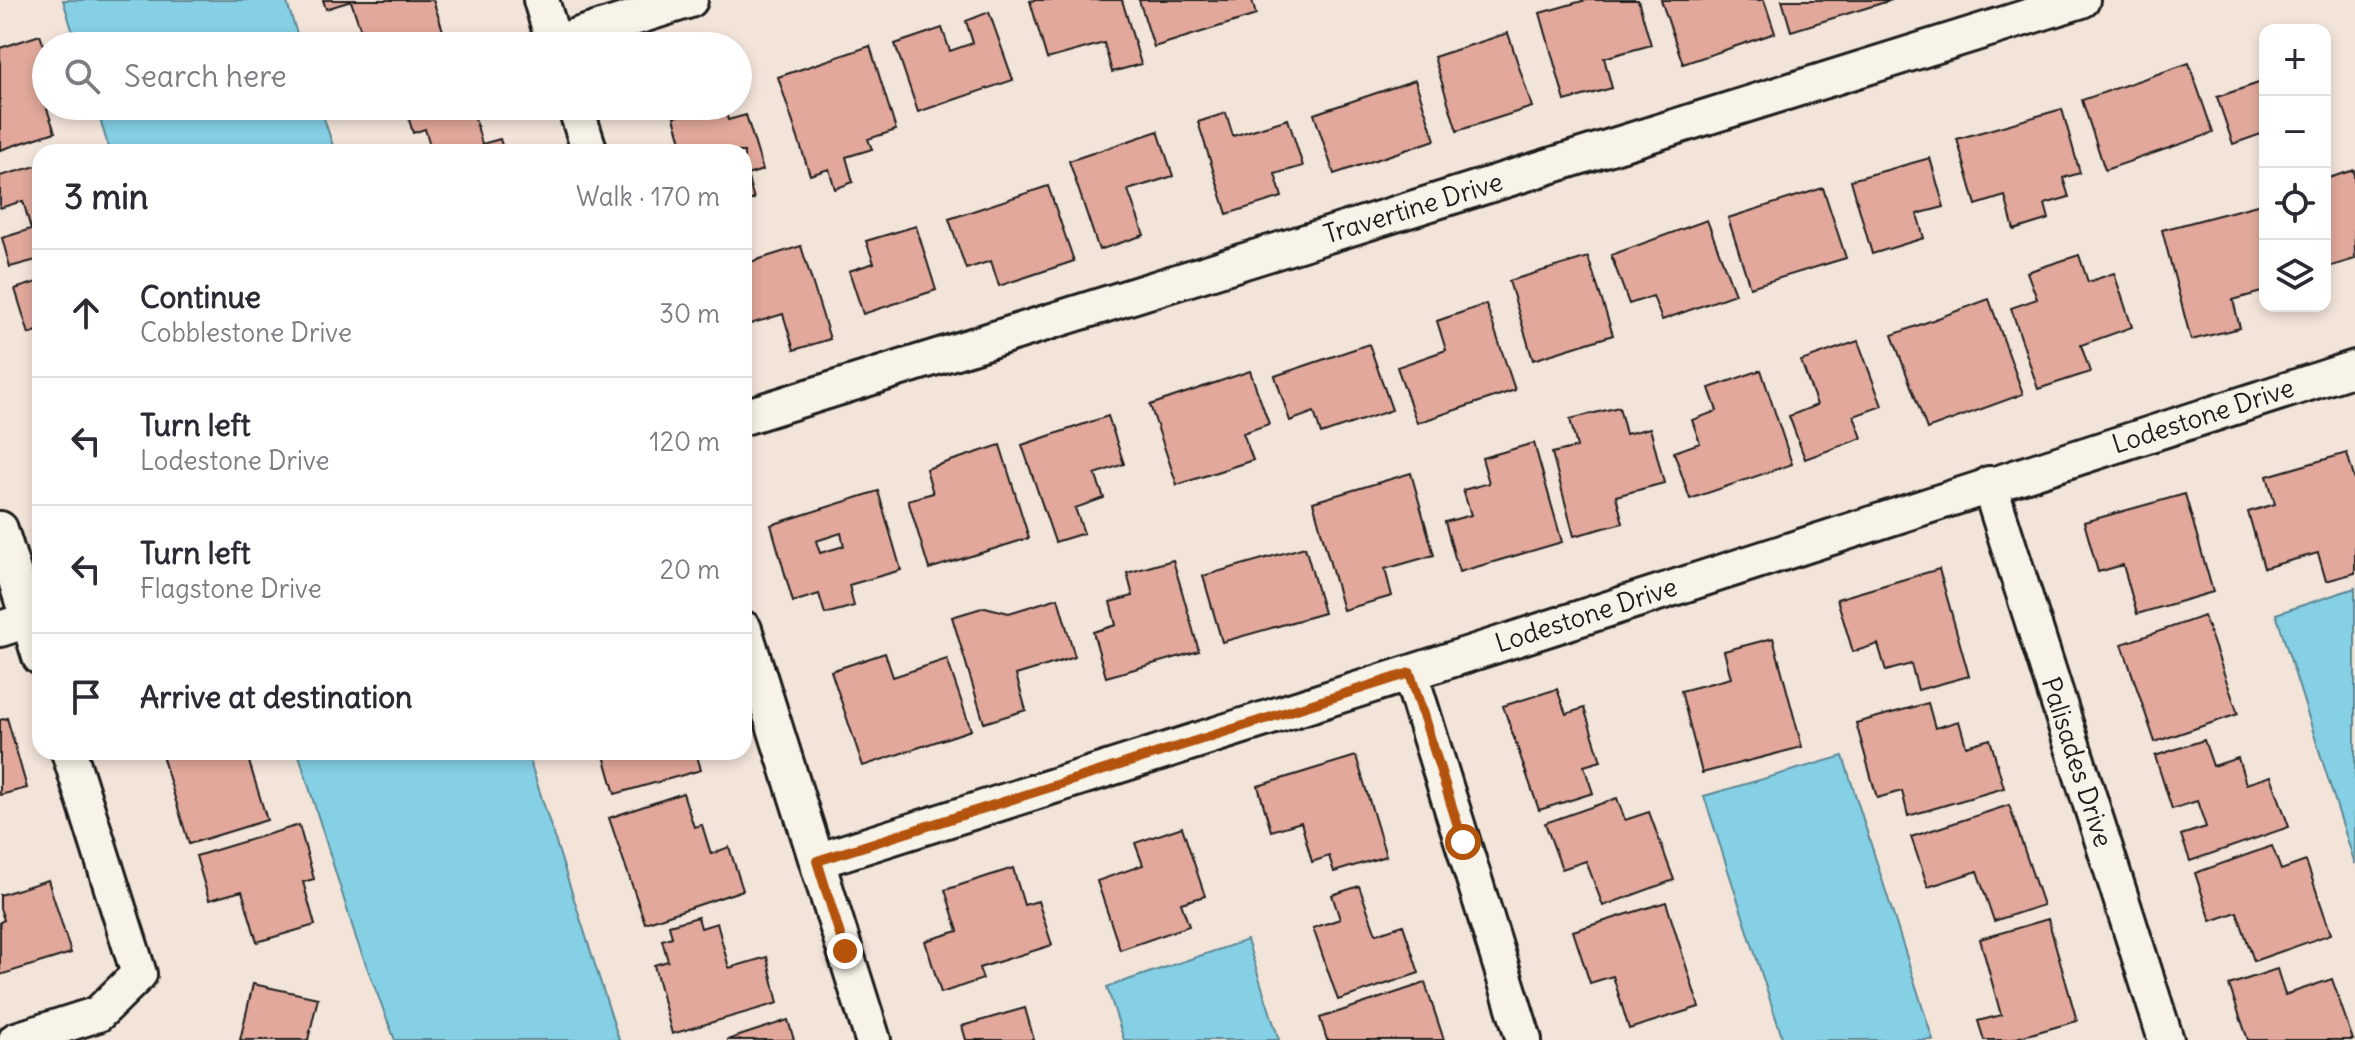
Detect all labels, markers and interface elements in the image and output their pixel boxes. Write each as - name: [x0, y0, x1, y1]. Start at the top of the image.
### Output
- map controls: [2259, 24, 2331, 312]
- button: +: [2259, 24, 2331, 96]
- search box: [32, 32, 752, 120]
- icon: search: [60, 54, 104, 98]
- text: Search here: [124, 57, 287, 95]
- button: −: [2259, 96, 2331, 168]
- street label: Travertine Drive: [1319, 165, 1506, 250]
- button: locate: [2259, 168, 2331, 240]
- text: 3 min: [64, 175, 149, 218]
- text: Walk · 170 m: [576, 180, 720, 213]
- button: layers: [2259, 240, 2331, 312]
- text: Continue: [140, 278, 261, 316]
- icon: ahead: [64, 291, 108, 335]
- text: 30 m: [659, 297, 720, 330]
- text: Cobblestone Drive: [140, 316, 352, 349]
- street label: Lodestone Drive: [2108, 371, 2298, 461]
- text: Turn left: [140, 406, 251, 444]
- icon: left: [64, 419, 108, 463]
- text: 120 m: [649, 425, 720, 458]
- text: Lodestone Drive: [140, 444, 330, 477]
- text: Turn left: [140, 534, 251, 572]
- icon: left: [64, 547, 108, 591]
- text: 20 m: [660, 553, 720, 586]
- street label: Lodestone Drive: [1491, 570, 1681, 660]
- text: Flagstone Drive: [140, 572, 322, 605]
- street label: Palisades Drive: [2034, 673, 2120, 851]
- icon: arrive: [64, 675, 108, 719]
- text: Arrive at destination: [140, 678, 412, 716]
- route start: [1445, 824, 1481, 860]
- route end: [827, 933, 863, 969]

